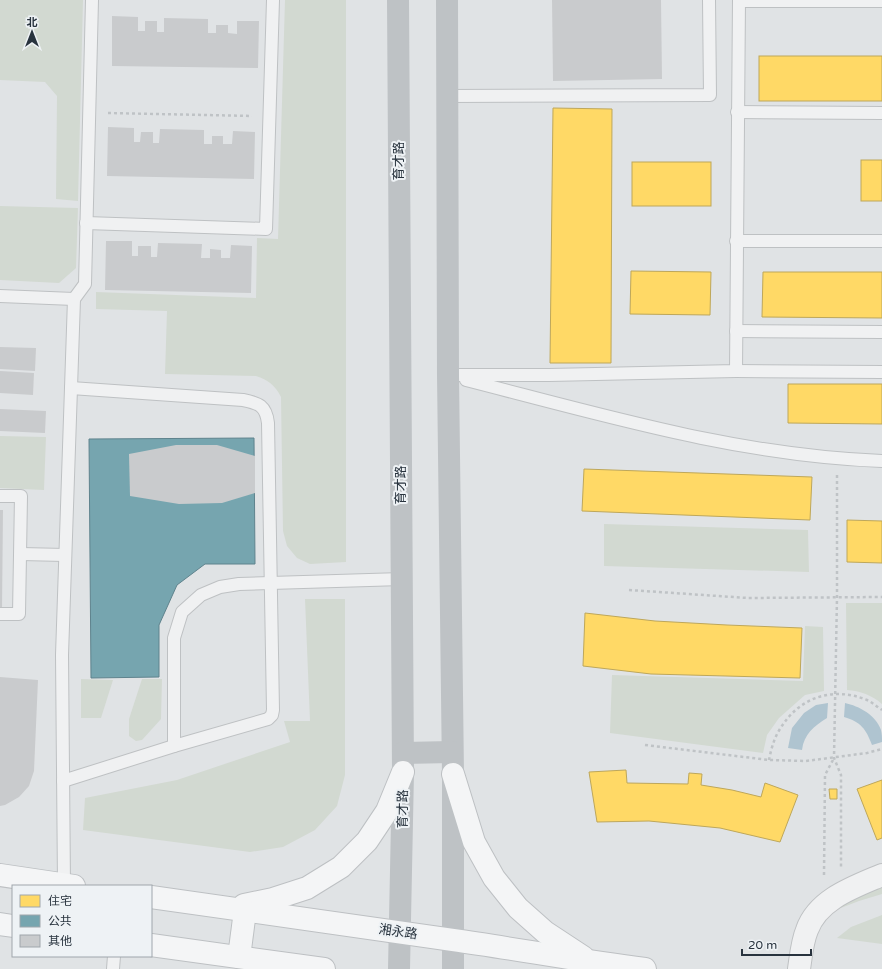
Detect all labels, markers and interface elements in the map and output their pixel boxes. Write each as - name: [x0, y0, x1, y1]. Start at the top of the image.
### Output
- north arrow: [12, 12, 52, 52]
- text: 北: [27, 16, 38, 29]
- street label: 育才路: [391, 141, 407, 181]
- street label: 育才路: [393, 465, 409, 505]
- street label: 育才路: [395, 789, 411, 829]
- legend: [12, 885, 152, 957]
- text: 住宅: [48, 894, 72, 908]
- text: 公共: [48, 914, 72, 928]
- street label: 湘永路: [378, 921, 418, 943]
- scale bar: [742, 931, 811, 957]
- text: 其他: [48, 934, 72, 948]
- text: 20 m: [748, 938, 777, 952]

